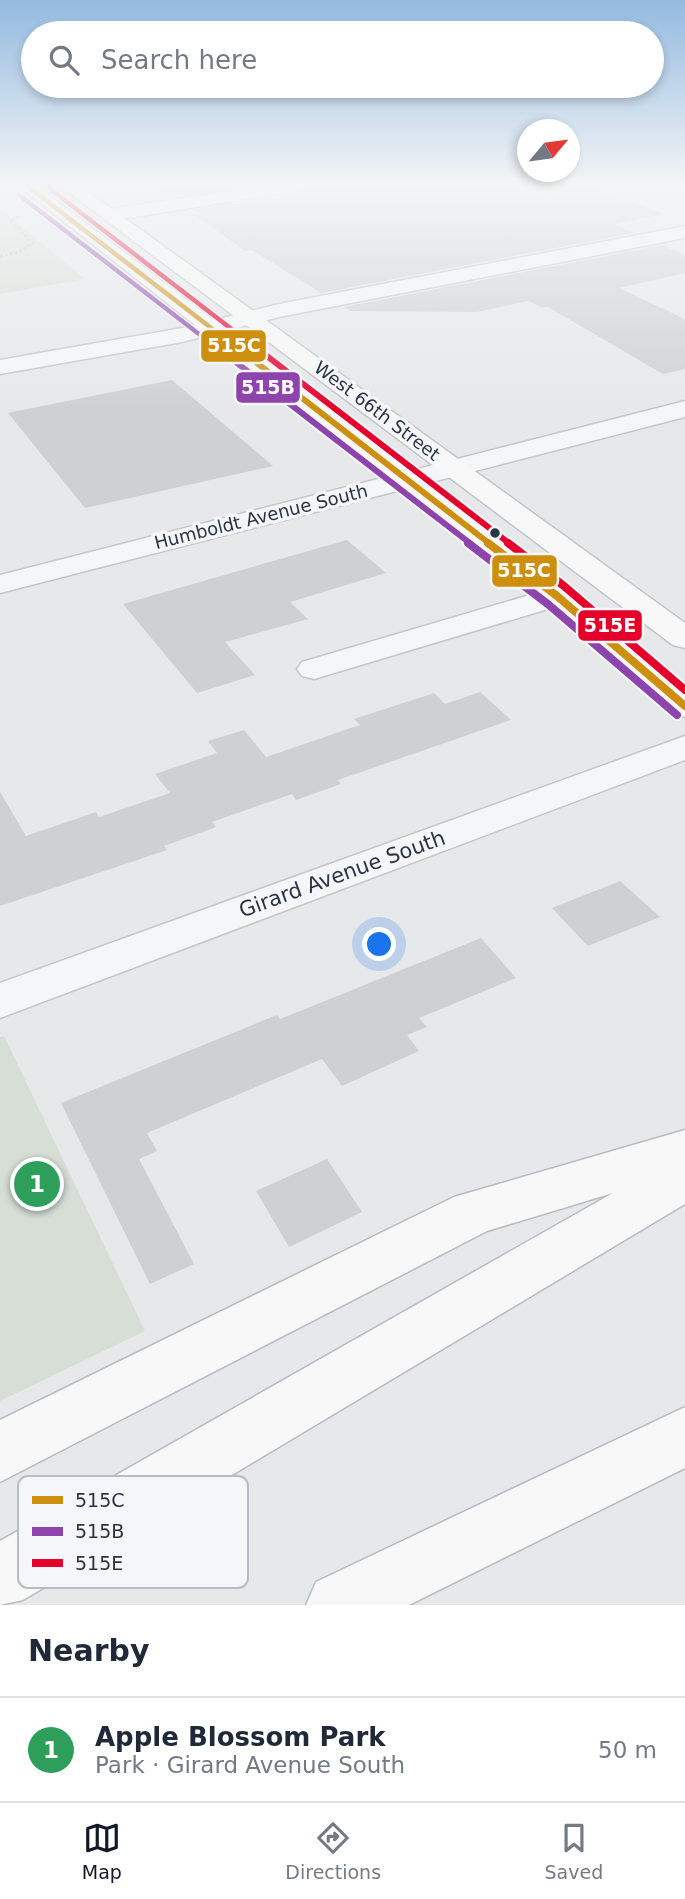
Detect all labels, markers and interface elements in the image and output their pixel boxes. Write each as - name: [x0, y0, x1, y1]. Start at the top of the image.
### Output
- search box: [21, 21, 664, 98]
- icon: search: [45, 41, 83, 79]
- text: Search here: [101, 45, 257, 75]
- north arrow: [517, 119, 580, 182]
- line badge: 515C: [200, 329, 267, 363]
- text: 515C: [207, 334, 261, 356]
- street label: West 66th Street: [310, 357, 444, 465]
- line badge: 515B: [235, 371, 301, 404]
- text: 515B: [241, 376, 295, 398]
- street label: Humboldt Avenue South: [152, 480, 370, 553]
- unlabelled marker: [488, 526, 502, 540]
- line badge: 515C: [491, 554, 558, 588]
- text: 515C: [497, 559, 551, 581]
- line badge: 515E: [577, 609, 643, 642]
- text: 515E: [584, 614, 636, 636]
- street label: Girard Avenue South: [236, 826, 448, 922]
- your location: [362, 927, 396, 961]
- pin: 1: [14, 1158, 60, 1210]
- legend: [18, 1476, 248, 1588]
- text: 515C: [75, 1489, 125, 1511]
- text: 515B: [75, 1520, 124, 1542]
- text: 515E: [75, 1552, 123, 1574]
- text: Nearby: [28, 1633, 150, 1668]
- text: Apple Blossom Park: [95, 1722, 386, 1752]
- text: 1: [43, 1737, 59, 1763]
- text: 50 m: [598, 1737, 657, 1763]
- text: Park · Girard Avenue South: [95, 1752, 405, 1778]
- tab: Map: [82, 1819, 122, 1883]
- tab: Directions: [285, 1819, 381, 1883]
- tab: Saved: [545, 1819, 603, 1883]

